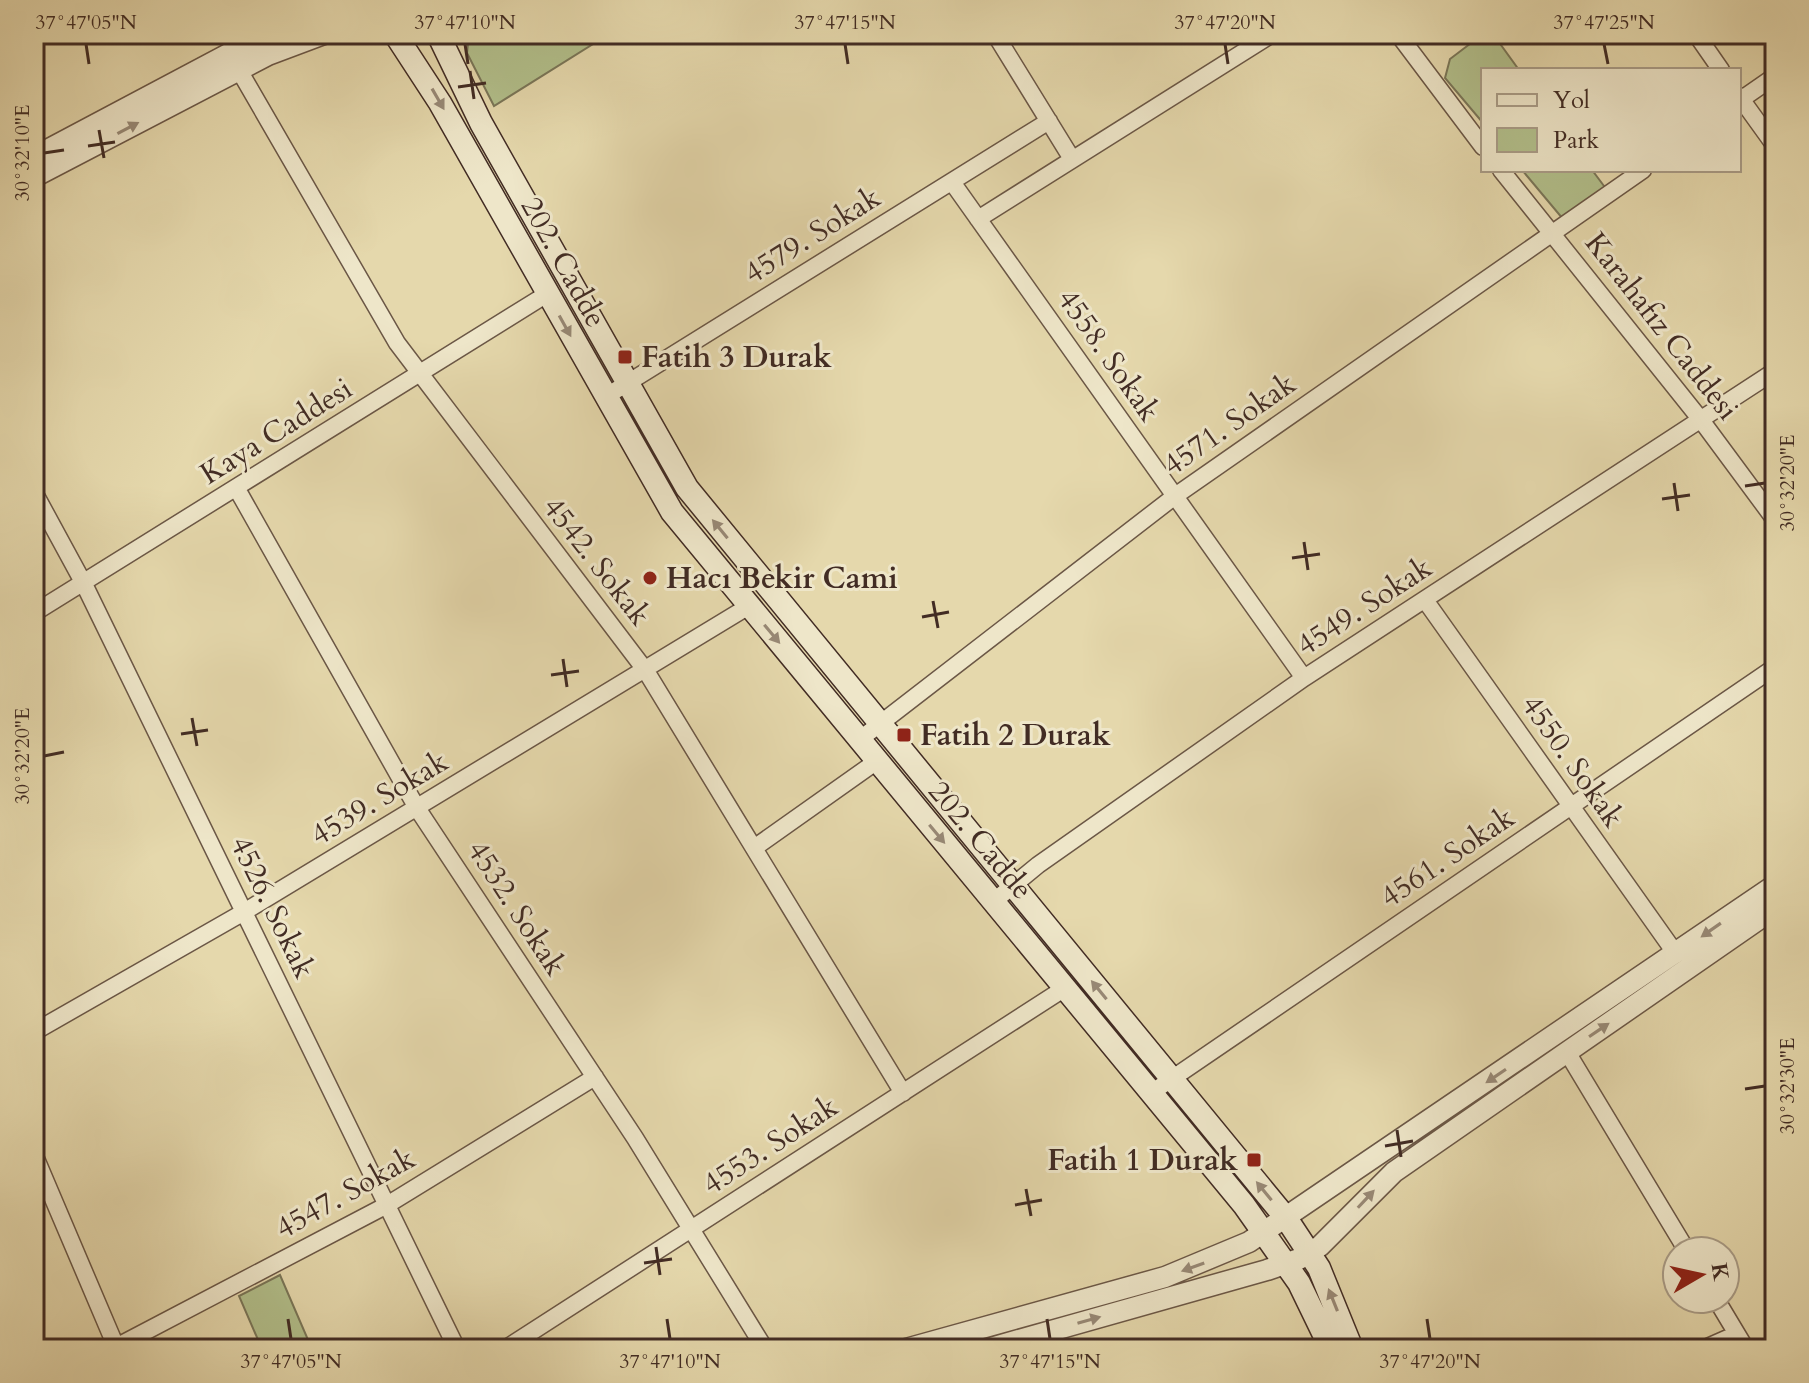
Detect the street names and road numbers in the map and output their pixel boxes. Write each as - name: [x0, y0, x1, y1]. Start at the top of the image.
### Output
- street label: 4579. Sokak: [736, 177, 888, 293]
- street label: 202. Cadde: [511, 190, 616, 335]
- street label: Karahafız Caddesi: [1575, 224, 1748, 429]
- street label: 4558. Sokak: [1048, 281, 1169, 430]
- street label: 4571. Sokak: [1155, 364, 1304, 485]
- street label: Kaya Caddesi: [192, 368, 360, 494]
- street label: 4542. Sokak: [533, 488, 660, 634]
- street label: 4549. Sokak: [1289, 547, 1440, 665]
- street label: 4550. Sokak: [1512, 687, 1633, 836]
- street label: 4539. Sokak: [303, 741, 456, 856]
- street label: 202. Cadde: [919, 772, 1042, 908]
- street label: 4561. Sokak: [1372, 798, 1522, 917]
- street label: 4526. Sokak: [220, 829, 325, 985]
- street label: 4532. Sokak: [458, 833, 576, 984]
- street label: 4553. Sokak: [695, 1086, 846, 1204]
- street label: 4547. Sokak: [268, 1138, 422, 1249]

